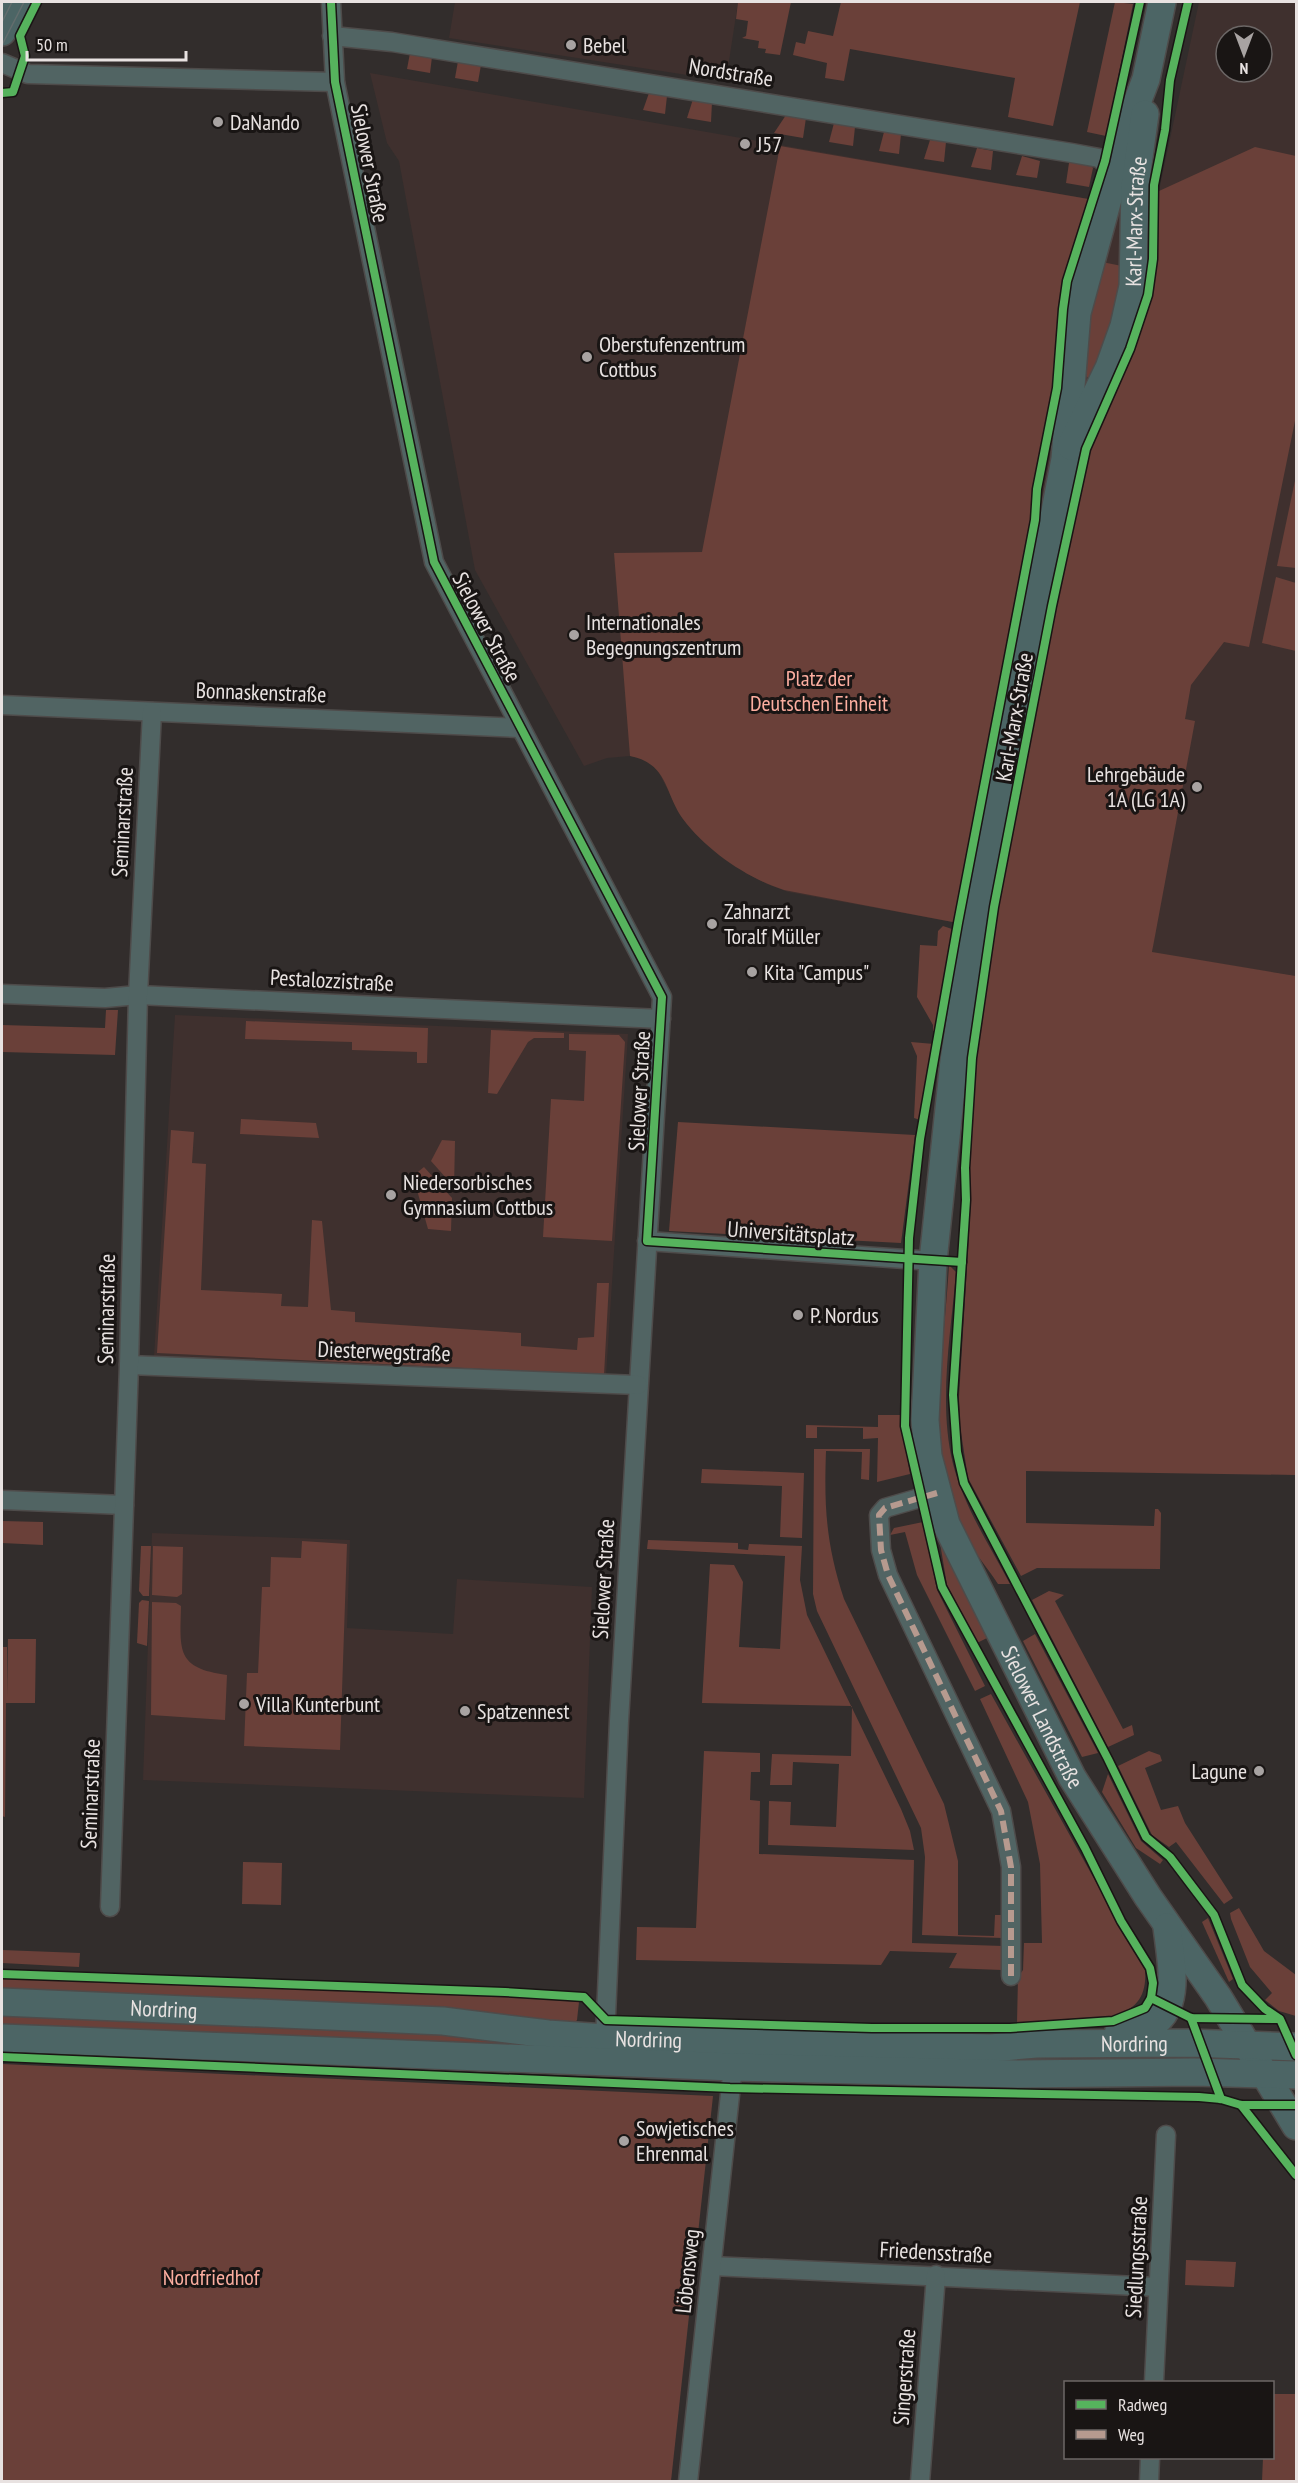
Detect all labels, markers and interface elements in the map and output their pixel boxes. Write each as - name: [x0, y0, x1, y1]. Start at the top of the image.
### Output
- scale bar: [27, 24, 186, 62]
- north arrow: [1214, 24, 1274, 84]
- place label: Bebel: [583, 31, 627, 59]
- text: 50 m: [36, 33, 68, 56]
- marker: Bebel: [564, 38, 578, 52]
- street label: Nordstraße: [687, 52, 775, 92]
- text: N: [1240, 59, 1248, 79]
- street label: Sielower Straße: [345, 101, 395, 225]
- place label: DaNando: [230, 108, 300, 136]
- marker: DaNando: [211, 115, 225, 129]
- place label: J57: [756, 130, 782, 158]
- marker: J57: [738, 137, 752, 151]
- street label: Karl-Marx-Straße: [1119, 154, 1153, 287]
- place label: Oberstufenzentrum Cottbus: [599, 330, 745, 383]
- marker: Oberstufenzentrum Cottbus: [580, 350, 594, 364]
- street label: Sielower Straße: [446, 567, 528, 687]
- place label: Internationales Begegnungszentrum: [586, 608, 741, 661]
- marker: Internationales Begegnungszentrum: [567, 628, 581, 642]
- street label: Karl-Marx-Straße: [989, 650, 1039, 784]
- park label: Platz der Deutschen Einheit: [750, 664, 888, 717]
- street label: Bonnaskenstraße: [195, 676, 327, 708]
- place label: Lehrgebäude 1A (LG 1A): [1087, 760, 1186, 813]
- street label: Seminarstraße: [105, 766, 139, 878]
- marker: Lehrgebäude 1A (LG 1A): [1190, 780, 1204, 794]
- place label: Zahnarzt Toralf Müller: [724, 897, 820, 950]
- marker: Zahnarzt Toralf Müller: [705, 917, 719, 931]
- place label: Kita "Campus": [764, 958, 869, 986]
- street label: Pestalozzistraße: [269, 963, 395, 997]
- marker: Kita "Campus": [745, 965, 759, 979]
- street label: Sielower Straße: [622, 1030, 656, 1152]
- place label: Niedersorbisches Gymnasium Cottbus: [403, 1168, 553, 1221]
- marker: Niedersorbisches Gymnasium Cottbus: [384, 1188, 398, 1202]
- street label: Universitätsplatz: [726, 1215, 856, 1251]
- street label: Seminarstraße: [91, 1254, 121, 1364]
- place label: P. Nordus: [810, 1301, 879, 1329]
- marker: P. Nordus: [791, 1308, 805, 1322]
- street label: Diesterwegstraße: [317, 1335, 451, 1367]
- street label: Sielower Straße: [586, 1518, 620, 1640]
- street label: Sielower Landstraße: [995, 1641, 1090, 1794]
- place label: Villa Kunterbunt: [255, 1690, 380, 1718]
- marker: Villa Kunterbunt: [237, 1697, 251, 1711]
- place label: Spatzennest: [477, 1697, 569, 1725]
- marker: Spatzennest: [458, 1704, 472, 1718]
- street label: Seminarstraße: [74, 1738, 106, 1850]
- place label: Lagune: [1192, 1757, 1247, 1785]
- marker: Lagune: [1252, 1764, 1266, 1778]
- street label: Nordring: [130, 1994, 198, 2024]
- street label: Nordring: [615, 2024, 682, 2054]
- street label: Nordring: [1101, 2029, 1168, 2058]
- place label: Sowjetisches Ehrenmal: [636, 2114, 734, 2167]
- marker: Sowjetisches Ehrenmal: [617, 2134, 631, 2148]
- street label: Siedlungsstraße: [1119, 2195, 1153, 2319]
- street label: Löbensweg: [669, 2227, 705, 2315]
- street label: Friedensstraße: [879, 2235, 993, 2269]
- park label: Nordfriedhof: [163, 2263, 261, 2291]
- street label: Singerstraße: [887, 2328, 921, 2426]
- legend: [1064, 2381, 1274, 2459]
- text: Radweg: [1118, 2393, 1167, 2416]
- text: Weg: [1118, 2423, 1145, 2446]

